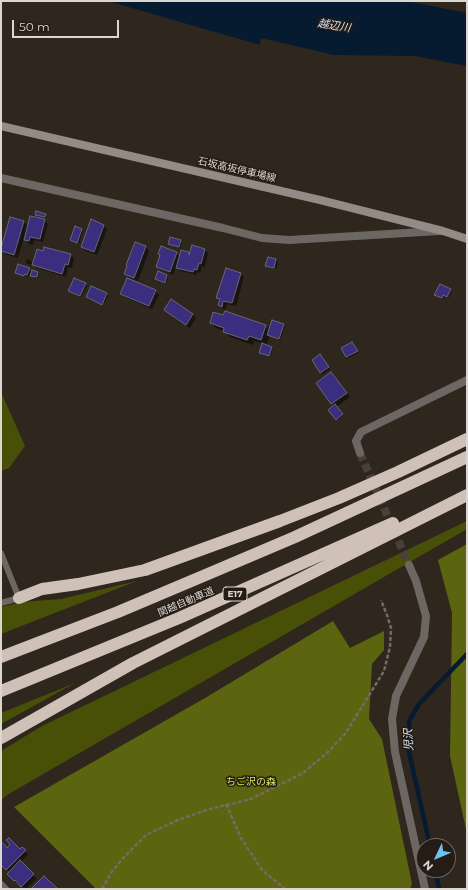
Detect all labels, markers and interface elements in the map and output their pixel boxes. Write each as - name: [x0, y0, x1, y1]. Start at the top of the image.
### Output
- scale bar: [14, 12, 121, 38]
- water label: 越辺川: [317, 17, 351, 35]
- text: 50 m: [19, 19, 50, 34]
- street label: 石坂高坂停車場線: [197, 155, 277, 185]
- street label: 関越自動車道: [156, 585, 216, 619]
- road number: E17: [223, 587, 247, 601]
- water label: 児沢: [402, 729, 416, 751]
- park label: ちご沢の森: [226, 776, 276, 788]
- north arrow: [416, 838, 456, 878]
- text: N: [420, 858, 436, 874]

